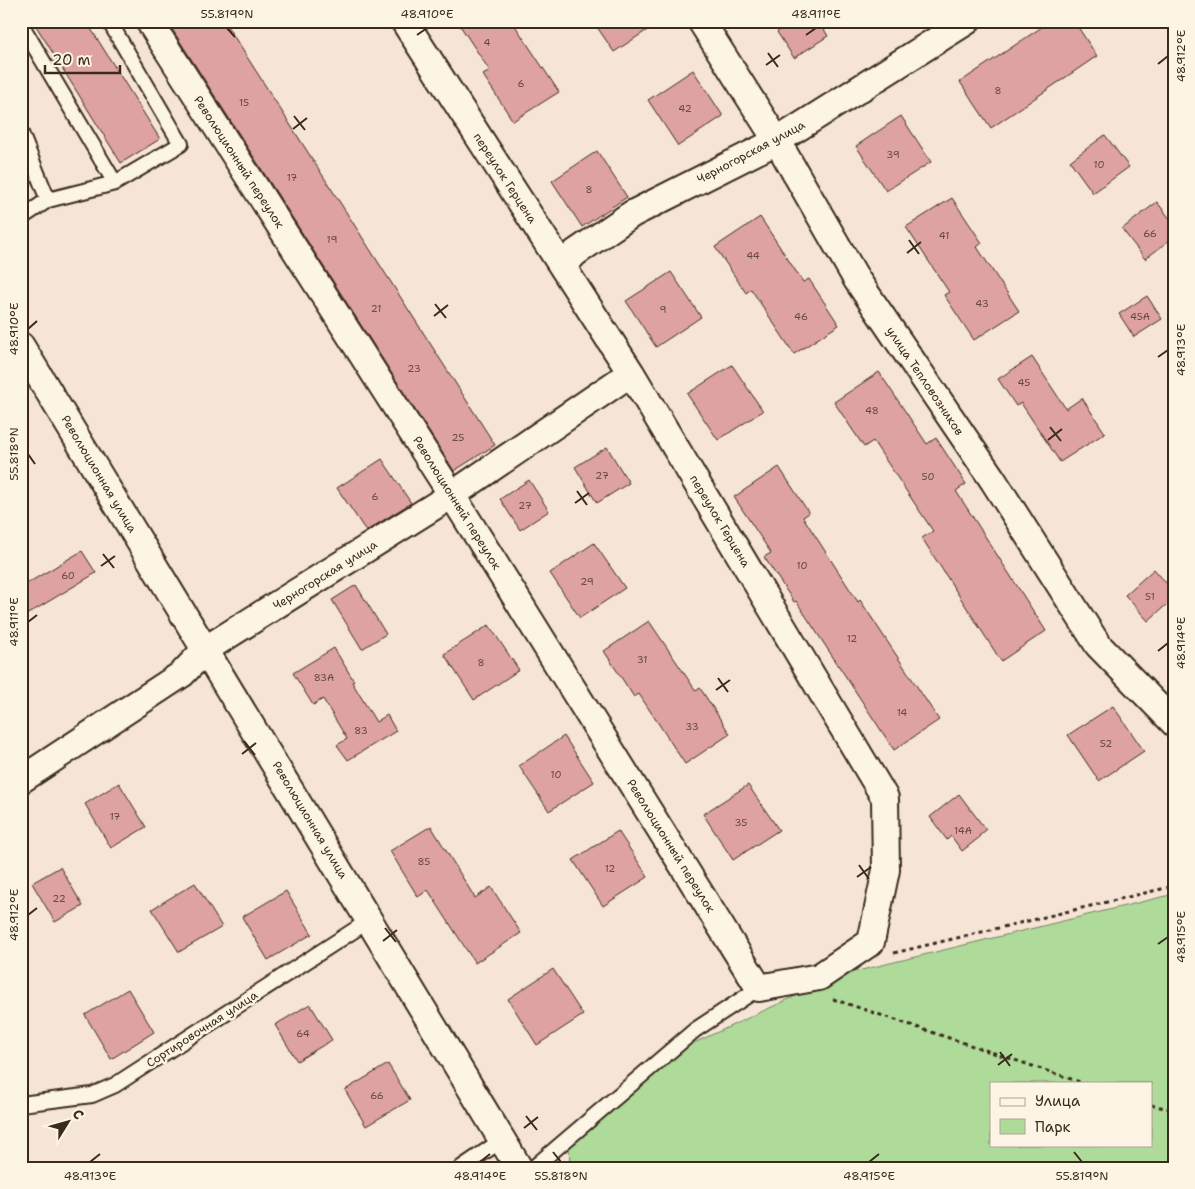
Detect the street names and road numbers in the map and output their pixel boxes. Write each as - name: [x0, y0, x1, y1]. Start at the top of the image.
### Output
- street label: Революционный переулок: [190, 93, 288, 232]
- street label: Черногорская улица: [694, 116, 808, 187]
- street label: переулок Герцена: [470, 130, 541, 227]
- street label: улица Тепловозников: [883, 324, 967, 438]
- street label: Революционная улица: [58, 412, 141, 536]
- street label: Революционный переулок: [409, 433, 505, 573]
- street label: переулок Герцена: [686, 472, 754, 571]
- street label: Черногорская улица: [270, 536, 381, 614]
- street label: Революционная улица: [269, 758, 352, 882]
- street label: Революционный переулок: [623, 776, 719, 916]
- street label: Сортировочная улица: [143, 987, 261, 1071]

